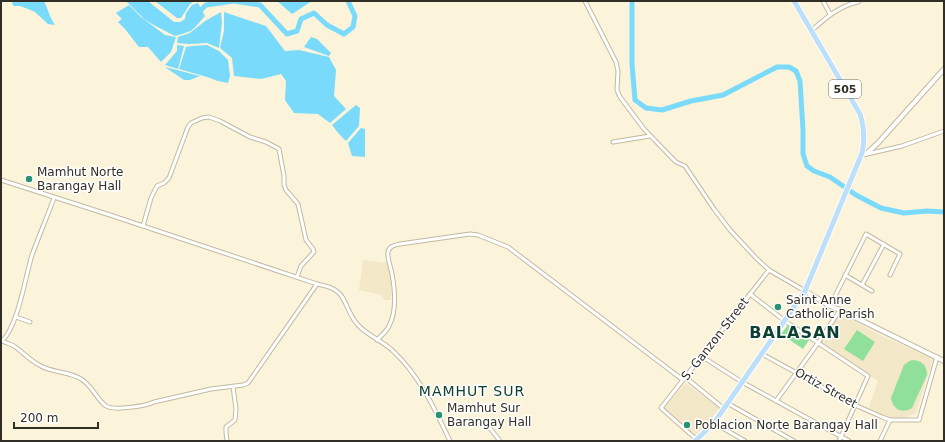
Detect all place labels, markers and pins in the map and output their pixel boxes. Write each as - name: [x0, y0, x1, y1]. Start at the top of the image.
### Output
- place label: Mamhut Norte Barangay Hall: [37, 165, 123, 193]
- marker: Mamhut Norte Barangay Hall: [24, 174, 34, 184]
- place label: Saint Anne Catholic Parish: [786, 293, 875, 321]
- marker: Saint Anne Catholic Parish: [773, 302, 783, 312]
- place label: Mamhut Sur Barangay Hall: [447, 401, 531, 429]
- marker: Mamhut Sur Barangay Hall: [434, 410, 444, 420]
- place label: Poblacion Norte Barangay Hall: [695, 418, 878, 432]
- marker: Poblacion Norte Barangay Hall: [682, 420, 692, 430]

